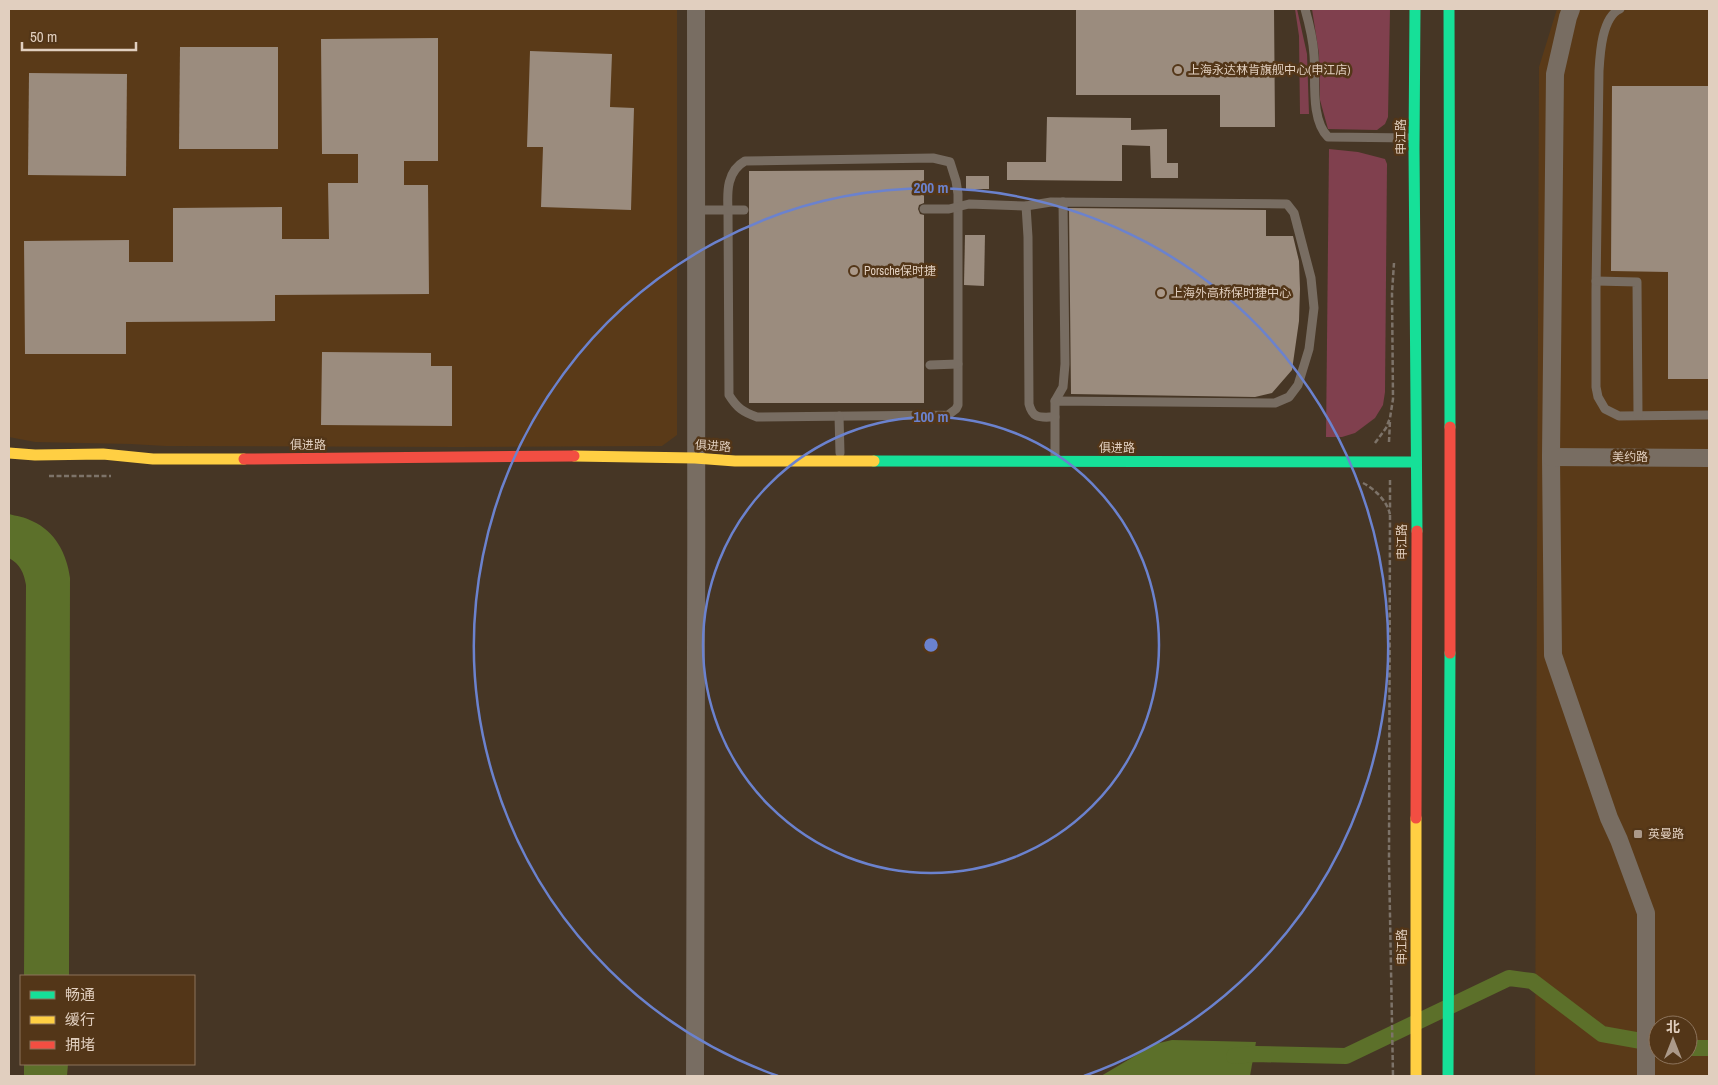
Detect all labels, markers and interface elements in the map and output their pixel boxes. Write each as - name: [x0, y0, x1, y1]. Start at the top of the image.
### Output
- scale bar: [22, 20, 136, 52]
- text: 50 m: [30, 26, 57, 47]
- place label: 上海永达林肯旗舰中心(申江店): [1188, 62, 1351, 78]
- marker: 上海永达林肯旗舰中心(申江店): [1172, 64, 1184, 76]
- street label: 申江路: [1393, 119, 1409, 155]
- text: 200 m: [914, 177, 948, 198]
- place label: Porsche保时捷: [864, 263, 936, 279]
- marker: Porsche保时捷: [848, 265, 860, 277]
- place label: 上海外高桥保时捷中心: [1171, 285, 1291, 301]
- marker: 上海外高桥保时捷中心: [1155, 287, 1167, 299]
- text: 100 m: [914, 406, 948, 427]
- street label: 俱进路: [290, 437, 326, 453]
- street label: 俱进路: [694, 437, 732, 455]
- street label: 俱进路: [1099, 440, 1135, 456]
- street label: 美约路: [1612, 449, 1648, 465]
- street label: 申江路: [1394, 524, 1410, 560]
- centre of rings: [922, 636, 940, 654]
- place label: 英曼路: [1648, 826, 1684, 842]
- marker: 英曼路: [1632, 828, 1644, 840]
- street label: 申江路: [1394, 929, 1410, 965]
- legend: [20, 975, 195, 1065]
- text: 畅通: [65, 984, 95, 1005]
- text: 缓行: [65, 1009, 95, 1030]
- north arrow: [1648, 1015, 1698, 1065]
- text: 北: [1666, 1018, 1680, 1036]
- text: 拥堵: [65, 1034, 95, 1055]

